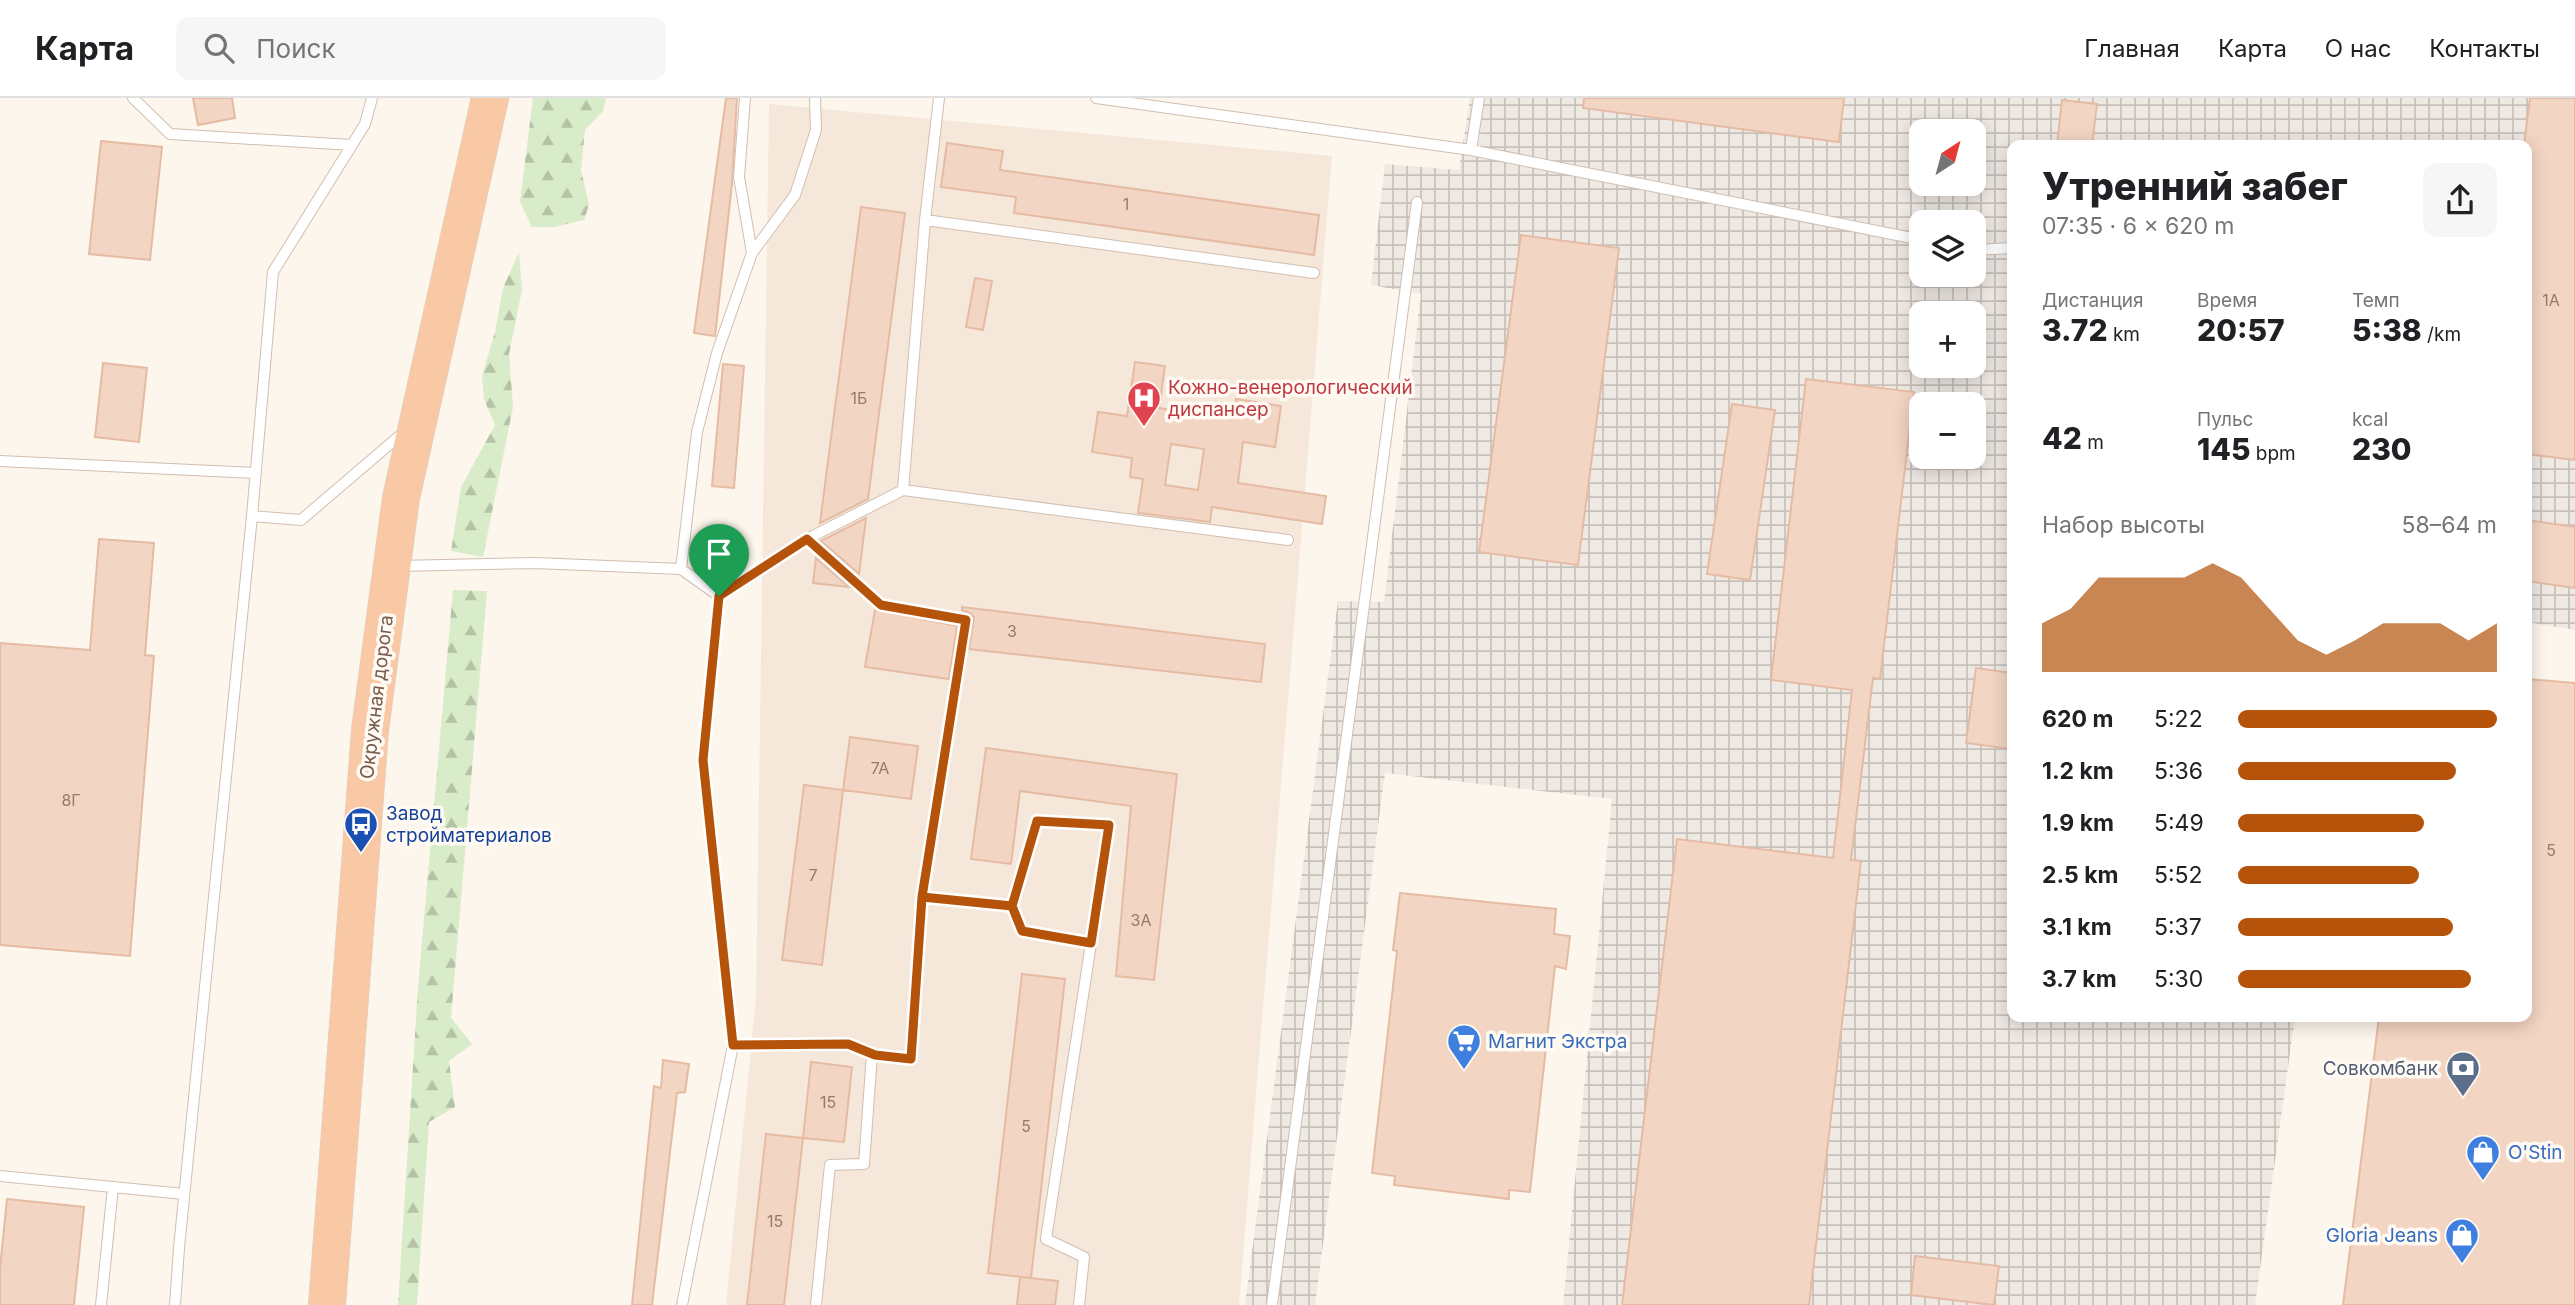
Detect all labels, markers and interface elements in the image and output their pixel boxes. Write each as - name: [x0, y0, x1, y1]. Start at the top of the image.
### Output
- search box: [176, 17, 666, 80]
- text: Карта: [35, 28, 134, 68]
- icon: search: [200, 29, 238, 67]
- text: Поиск: [256, 33, 335, 64]
- text: Главная: [2084, 34, 2180, 63]
- text: Карта: [2218, 34, 2287, 63]
- text: О нас: [2325, 34, 2391, 63]
- text: Контакты: [2429, 34, 2540, 63]
- north arrow: [1909, 119, 1986, 196]
- map controls: [1909, 119, 1986, 469]
- text: Утренний забег: [2042, 163, 2348, 209]
- button: share: [2423, 163, 2497, 237]
- house number: 1: [1123, 194, 1129, 214]
- button: layers: [1909, 210, 1986, 287]
- text: 07:35 · 6 × 620 m: [2042, 212, 2235, 240]
- text: Дистанция: [2042, 289, 2144, 312]
- text: Время: [2197, 289, 2257, 312]
- text: Темп: [2352, 289, 2400, 312]
- house number: 1А: [2542, 290, 2560, 310]
- button: +: [1909, 301, 1986, 378]
- text: 3.72: [2042, 312, 2108, 348]
- text: 20:57: [2197, 312, 2285, 348]
- text: 5:38: [2352, 312, 2422, 348]
- text: km: [2108, 323, 2140, 346]
- text: /km: [2422, 323, 2461, 346]
- place label: Кожно-венерологический диспансер: [1168, 376, 1413, 421]
- hospital icon: Кожно-венерологический диспансер: [1125, 379, 1163, 428]
- house number: 1Б: [851, 388, 867, 408]
- button: −: [1909, 392, 1986, 469]
- text: Пульс: [2197, 408, 2253, 431]
- text: kcal: [2352, 408, 2388, 431]
- text: 42: [2042, 420, 2082, 456]
- text: m: [2082, 431, 2104, 454]
- text: 145: [2197, 431, 2250, 467]
- text: 230: [2352, 431, 2412, 467]
- text: bpm: [2250, 442, 2296, 465]
- text: Набор высоты: [2042, 511, 2205, 539]
- text: 58–64 m: [2402, 511, 2497, 539]
- pin: [689, 524, 749, 596]
- icon: arrive: [700, 535, 738, 573]
- street label: Окружная дорога: [355, 614, 398, 780]
- house number: 3: [1007, 621, 1017, 641]
- text: 620 m: [2042, 705, 2113, 733]
- text: 5:22: [2154, 705, 2203, 733]
- text: 1.2 km: [2042, 757, 2114, 785]
- text: 5:36: [2154, 757, 2203, 785]
- house number: 7А: [871, 758, 889, 778]
- house number: 8Г: [61, 790, 81, 810]
- place label: Завод стройматериалов: [386, 802, 552, 847]
- bus stop icon: Завод стройматериалов: [342, 805, 380, 854]
- text: 1.9 km: [2042, 809, 2114, 837]
- text: 5:49: [2154, 809, 2204, 837]
- house number: 5: [2546, 840, 2556, 860]
- text: 2.5 km: [2042, 861, 2119, 889]
- text: 5:52: [2154, 861, 2203, 889]
- house number: 7: [808, 865, 818, 885]
- house number: 3А: [1131, 910, 1151, 930]
- text: 3.1 km: [2042, 913, 2112, 941]
- text: 5:37: [2154, 913, 2202, 941]
- text: 3.7 km: [2042, 965, 2117, 993]
- text: 5:30: [2154, 965, 2203, 993]
- supermarket icon: Магнит Экстра: [1445, 1022, 1483, 1071]
- place label: Магнит Экстра: [1488, 1030, 1627, 1053]
- bank icon: Совкомбанк: [2444, 1049, 2482, 1098]
- place label: Совкомбанк: [2323, 1057, 2439, 1080]
- house number: 15: [820, 1092, 836, 1112]
- house number: 5: [1021, 1116, 1031, 1136]
- shop icon: O'Stin: [2464, 1133, 2502, 1182]
- place label: O'Stin: [2508, 1141, 2562, 1164]
- house number: 15: [767, 1211, 783, 1231]
- shop icon: Gloria Jeans: [2443, 1216, 2481, 1265]
- place label: Gloria Jeans: [2326, 1224, 2438, 1247]

